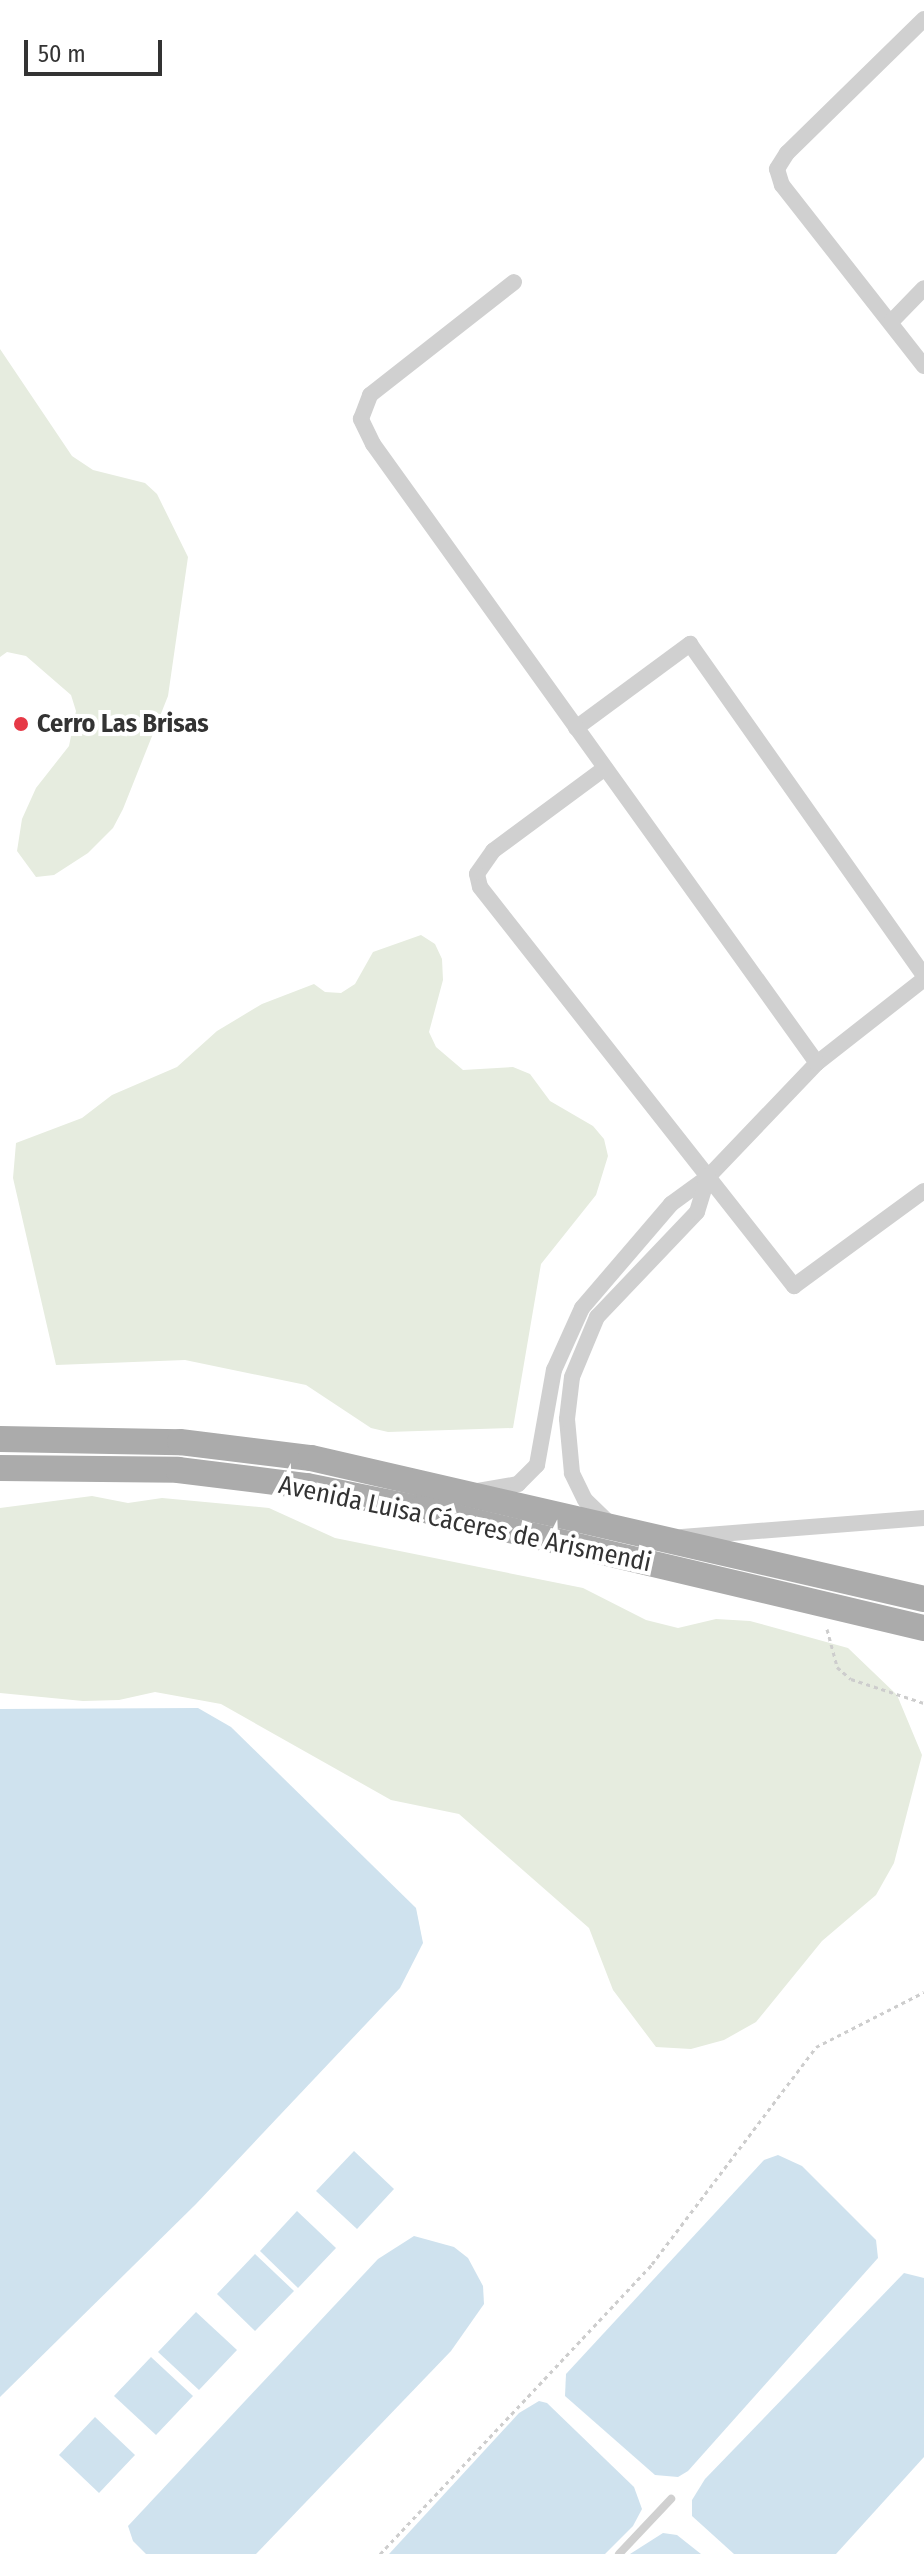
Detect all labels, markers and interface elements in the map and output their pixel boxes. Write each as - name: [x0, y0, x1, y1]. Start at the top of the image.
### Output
- scale bar: [28, 24, 166, 74]
- text: 50 m: [38, 40, 86, 68]
- place label: Cerro Las Brisas: [37, 708, 209, 740]
- marker: Cerro Las Brisas: [12, 715, 30, 733]
- street label: Avenida Luisa Cáceres de Arismendi: [276, 1469, 654, 1579]

